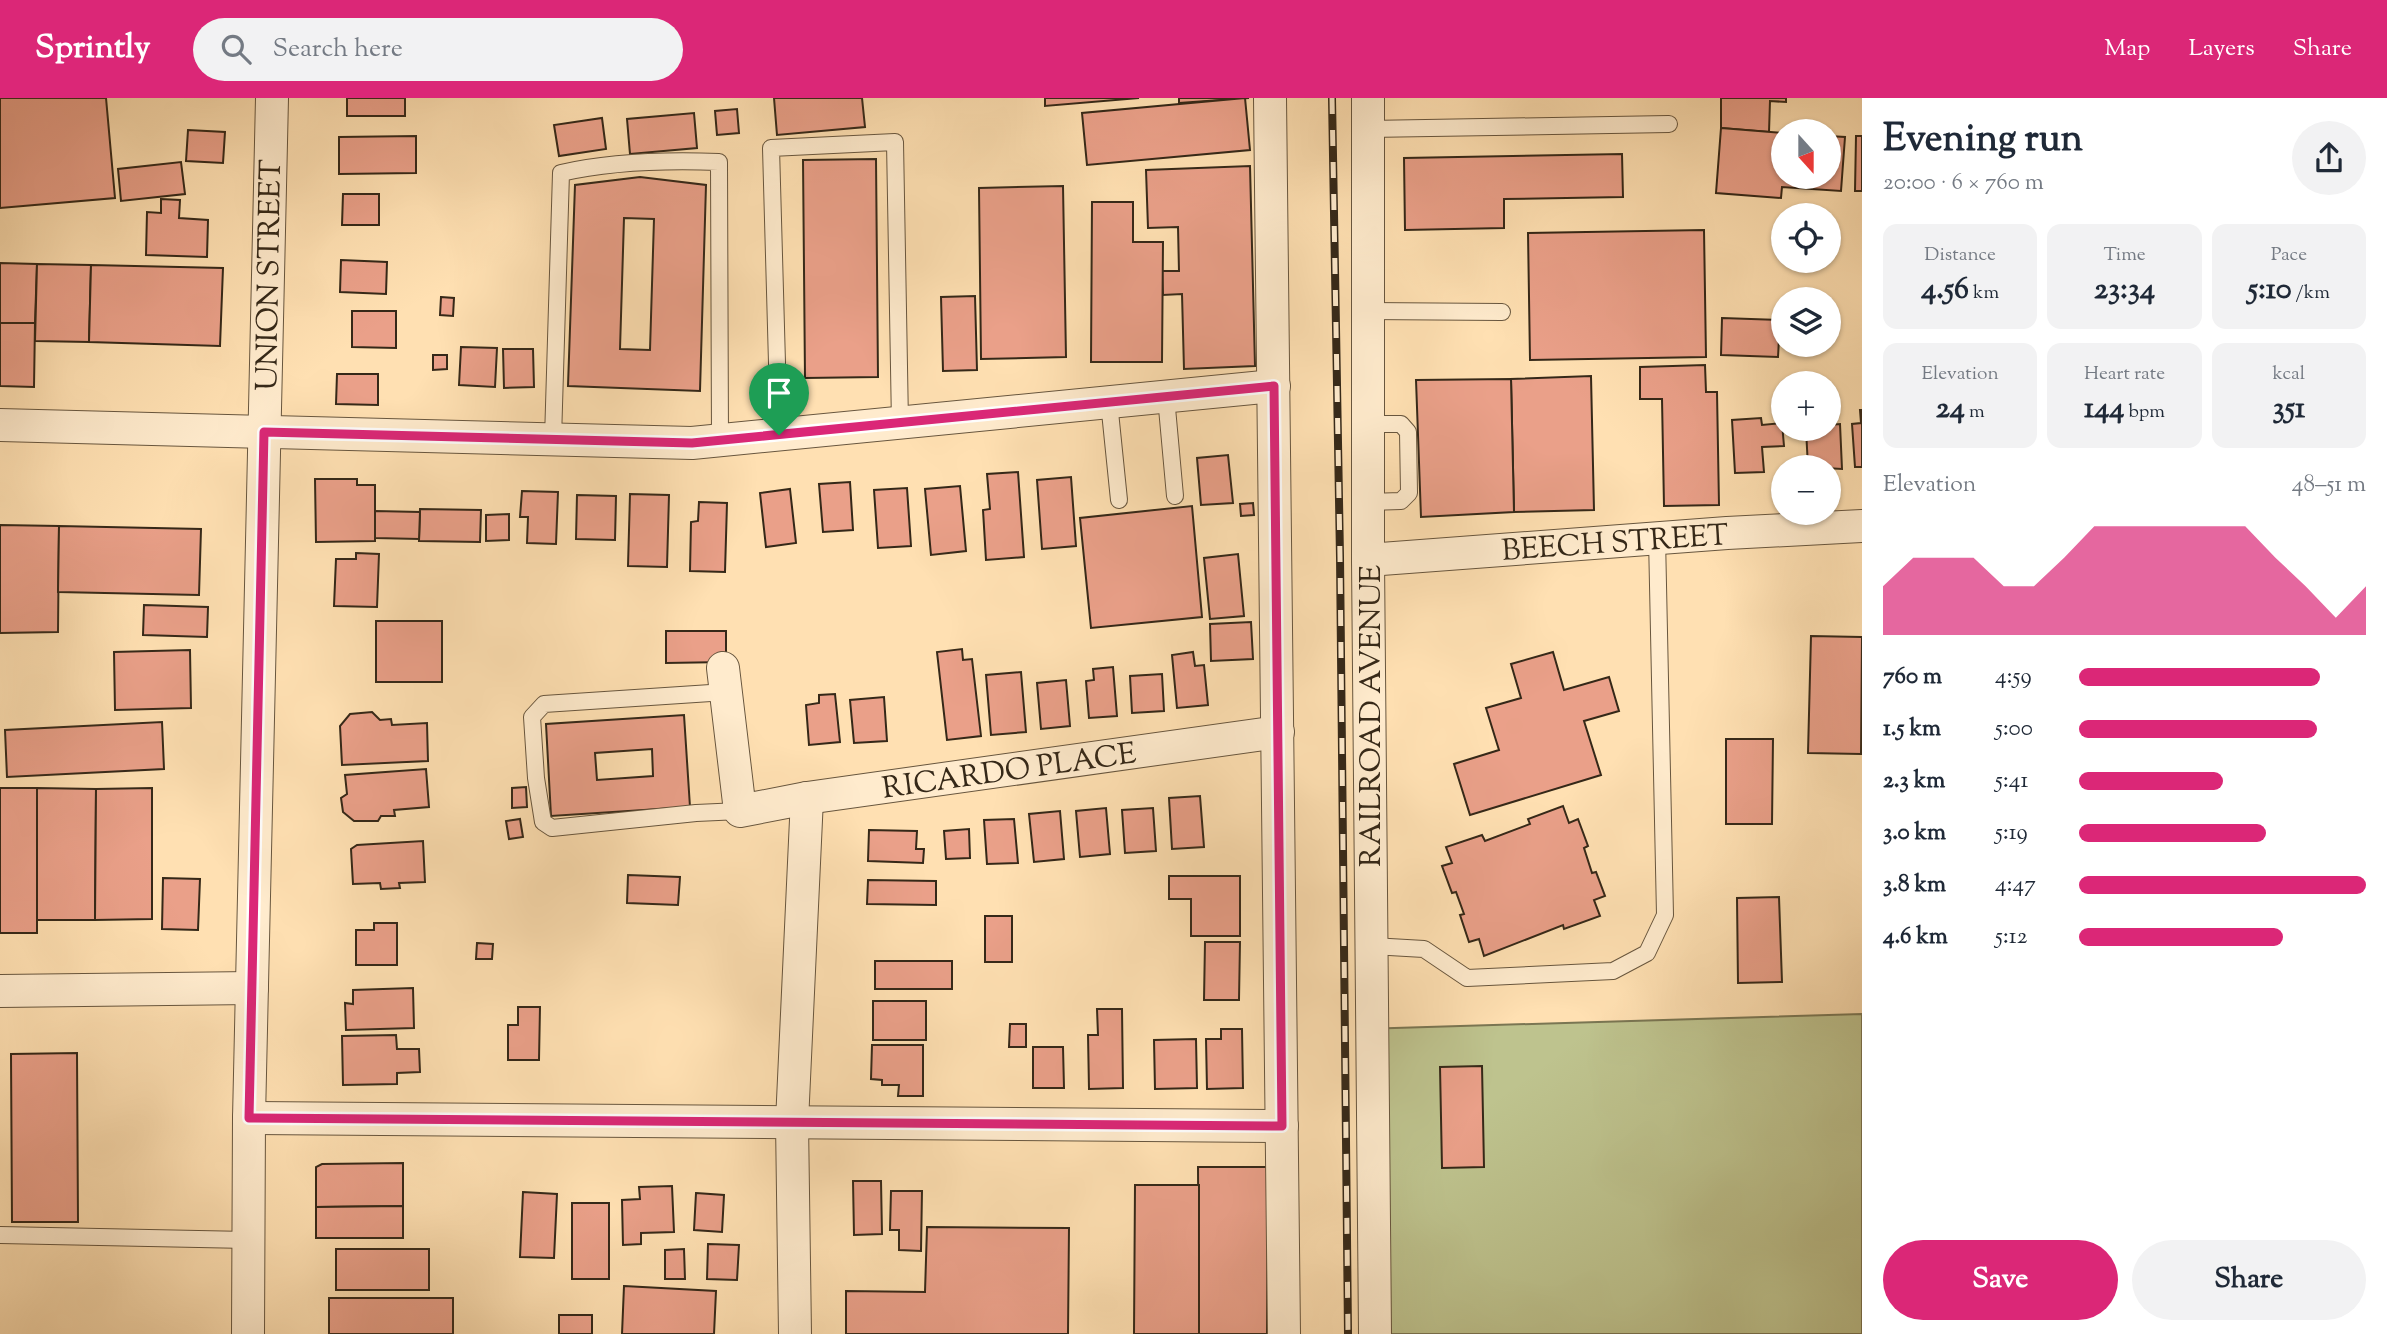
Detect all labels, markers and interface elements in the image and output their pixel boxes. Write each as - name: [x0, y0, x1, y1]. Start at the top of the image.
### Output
- search box: [193, 18, 683, 81]
- text: Sprintly: [35, 25, 151, 73]
- icon: search: [217, 30, 255, 68]
- text: Search here: [273, 31, 403, 68]
- text: Map: [2104, 32, 2150, 66]
- text: Layers: [2188, 32, 2255, 66]
- text: Share: [2293, 32, 2352, 66]
- text: Evening run: [1883, 114, 2083, 168]
- north arrow: [1771, 119, 1841, 189]
- map controls: [1771, 119, 1841, 525]
- button: share: [2292, 121, 2366, 195]
- street label: UNION STREET: [247, 159, 294, 391]
- text: 20:00 · 6 × 760 m: [1883, 167, 2044, 200]
- button: locate: [1771, 203, 1841, 273]
- text: Distance: [1924, 242, 1996, 269]
- text: Time: [2103, 242, 2146, 269]
- text: Pace: [2271, 242, 2307, 269]
- text: 4.56: [1921, 269, 1969, 312]
- text: 23:34: [2094, 269, 2155, 312]
- text: 5:10: [2248, 269, 2292, 312]
- text: km: [1969, 280, 1999, 307]
- text: /km: [2292, 280, 2330, 307]
- button: layers: [1771, 287, 1841, 357]
- text: Elevation: [1922, 361, 1999, 388]
- text: Heart rate: [2084, 361, 2165, 388]
- text: kcal: [2272, 361, 2305, 388]
- pin: [749, 363, 809, 435]
- button: +: [1771, 371, 1841, 441]
- icon: arrive: [760, 374, 798, 412]
- text: 24: [1936, 388, 1965, 431]
- text: 144: [2084, 388, 2124, 431]
- text: 351: [2273, 388, 2305, 431]
- text: m: [1965, 399, 1985, 426]
- text: bpm: [2124, 399, 2165, 426]
- button: −: [1771, 455, 1841, 525]
- text: Elevation: [1883, 469, 1976, 502]
- text: 48–51 m: [2292, 469, 2366, 502]
- street label: BEECH STREET: [1500, 515, 1730, 574]
- street label: RAILROAD AVENUE: [1351, 565, 1394, 867]
- text: 760 m: [1883, 661, 1942, 694]
- text: 4:59: [1995, 661, 2032, 694]
- text: 1.5 km: [1883, 713, 1941, 746]
- text: 5:00: [1995, 713, 2033, 746]
- street label: RICARDO PLACE: [880, 733, 1139, 812]
- text: 2.3 km: [1883, 765, 1945, 798]
- text: 5:41: [1995, 765, 2028, 798]
- text: 3.0 km: [1883, 817, 1946, 850]
- text: 5:19: [1995, 817, 2028, 850]
- text: 3.8 km: [1883, 869, 1946, 902]
- text: 4:47: [1995, 869, 2036, 902]
- text: 4.6 km: [1883, 921, 1948, 954]
- text: 5:12: [1995, 921, 2027, 954]
- button: Save: [1883, 1240, 2118, 1320]
- button: Share: [2132, 1240, 2366, 1320]

